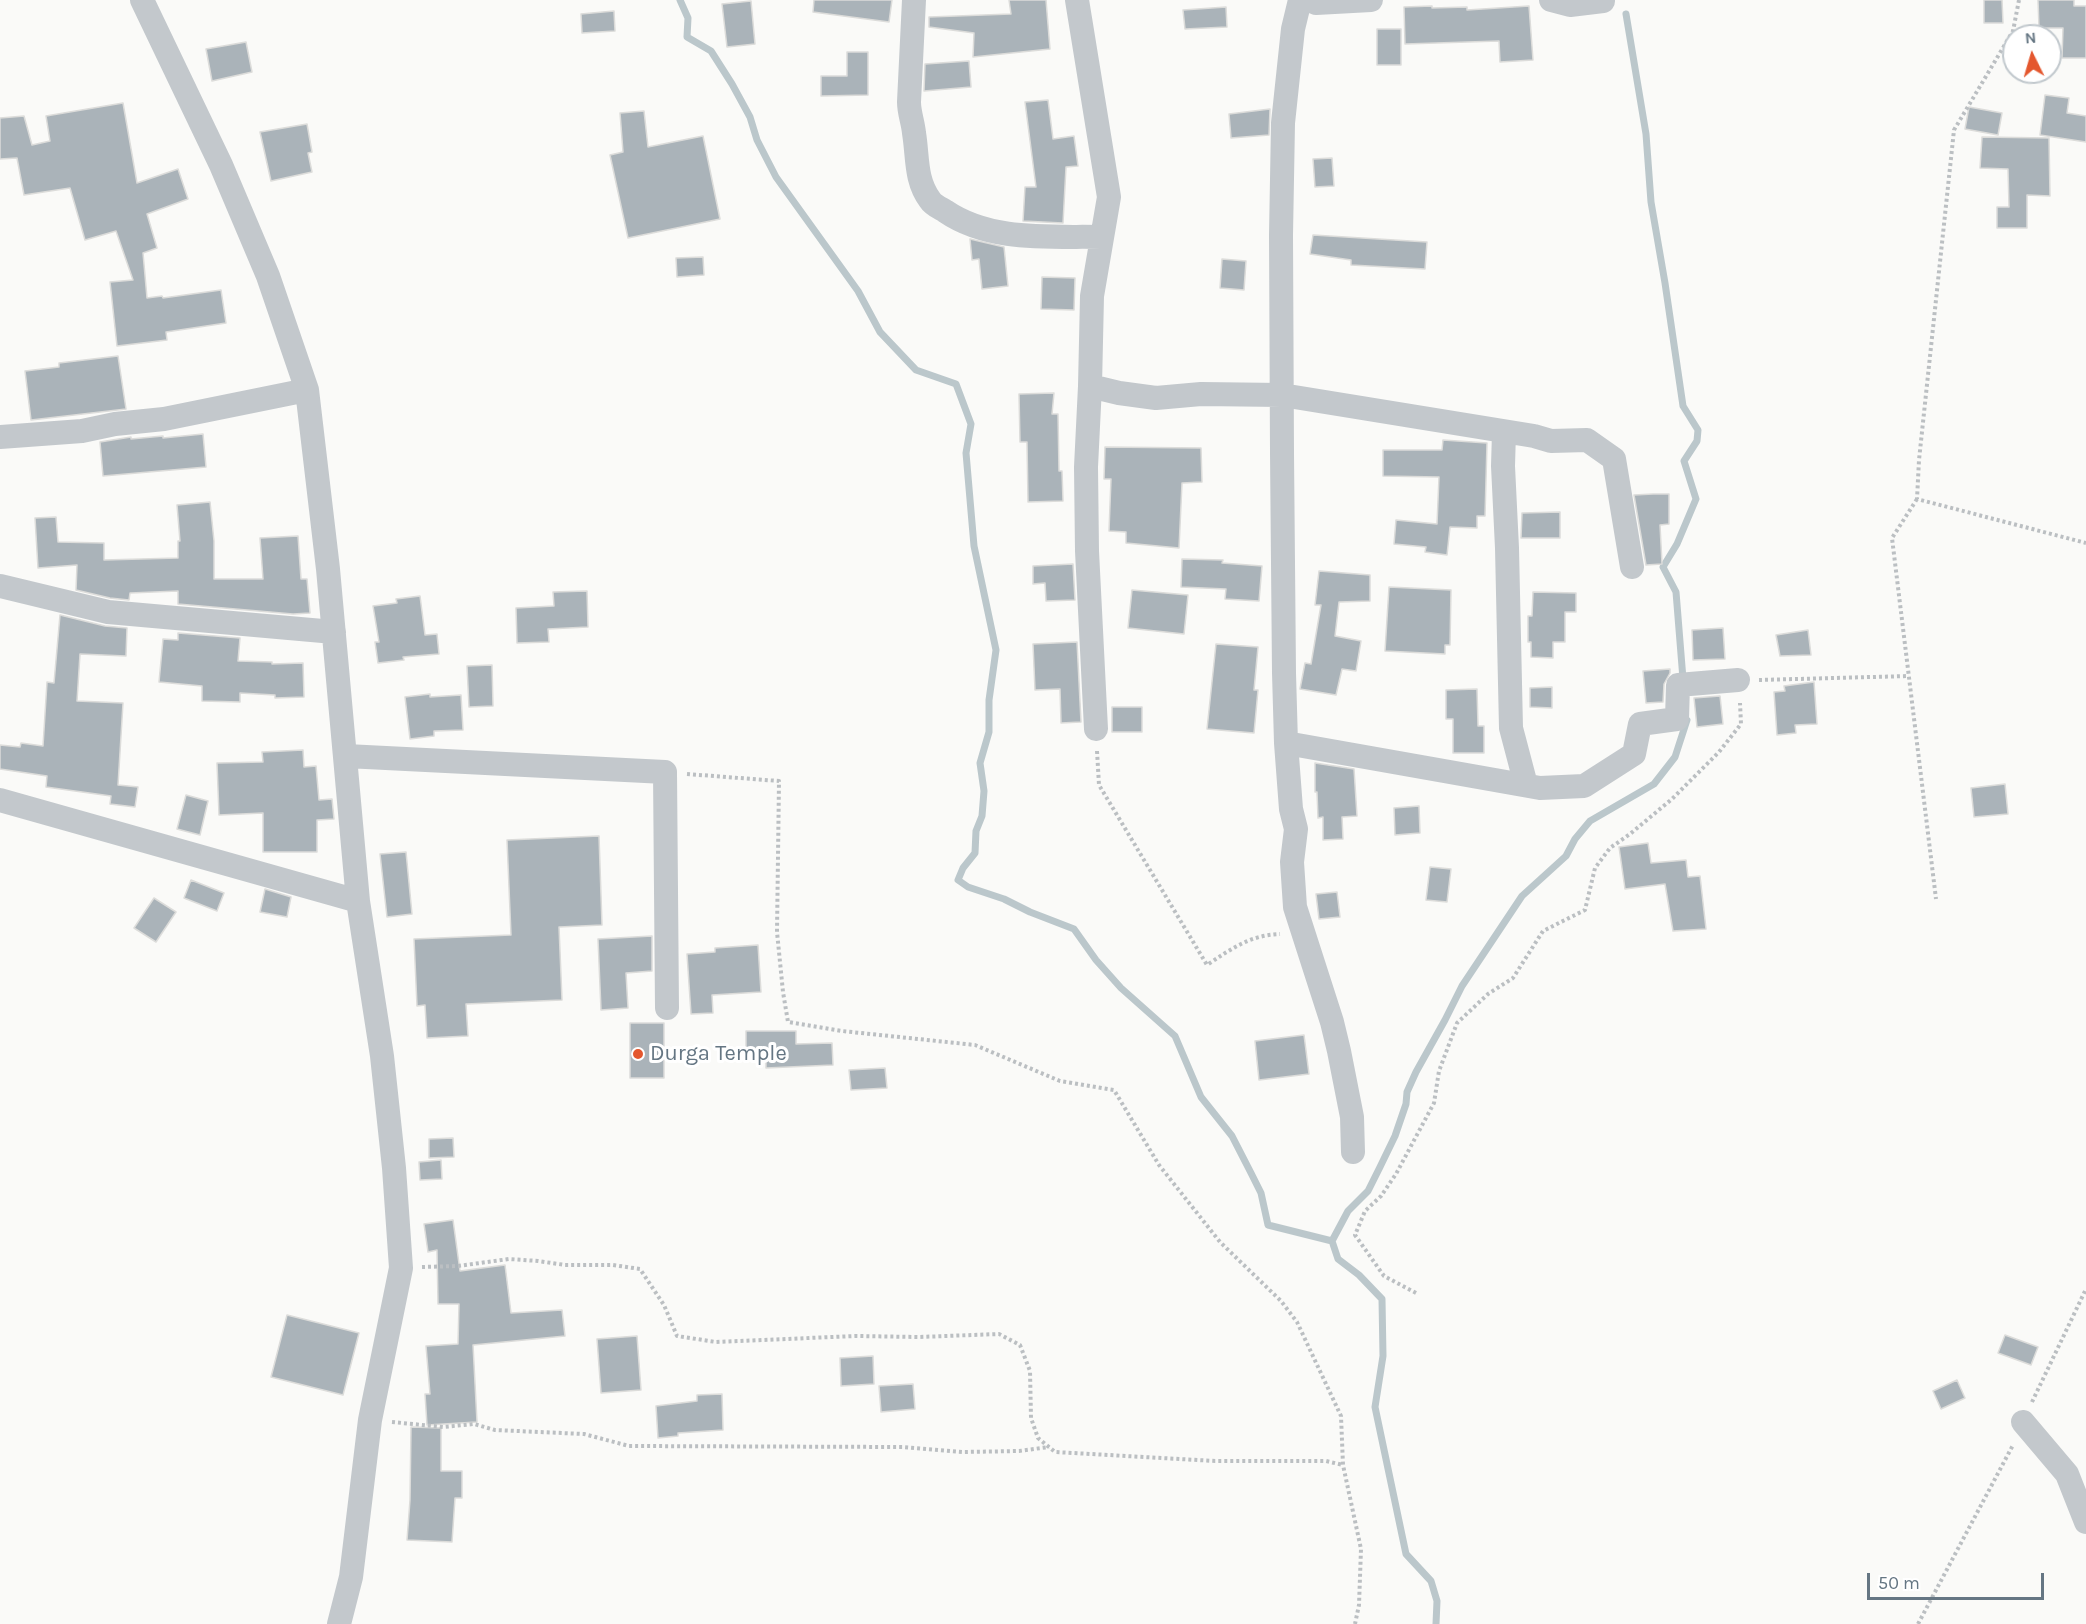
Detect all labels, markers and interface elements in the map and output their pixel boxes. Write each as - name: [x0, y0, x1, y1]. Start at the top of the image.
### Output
- north arrow: [2002, 24, 2062, 84]
- text: N: [2024, 28, 2037, 48]
- place label: Durga Temple: [650, 1041, 787, 1067]
- marker: Durga Temple: [631, 1047, 645, 1061]
- scale bar: [1870, 1561, 2047, 1599]
- text: 50 m: [1878, 1572, 1920, 1594]

